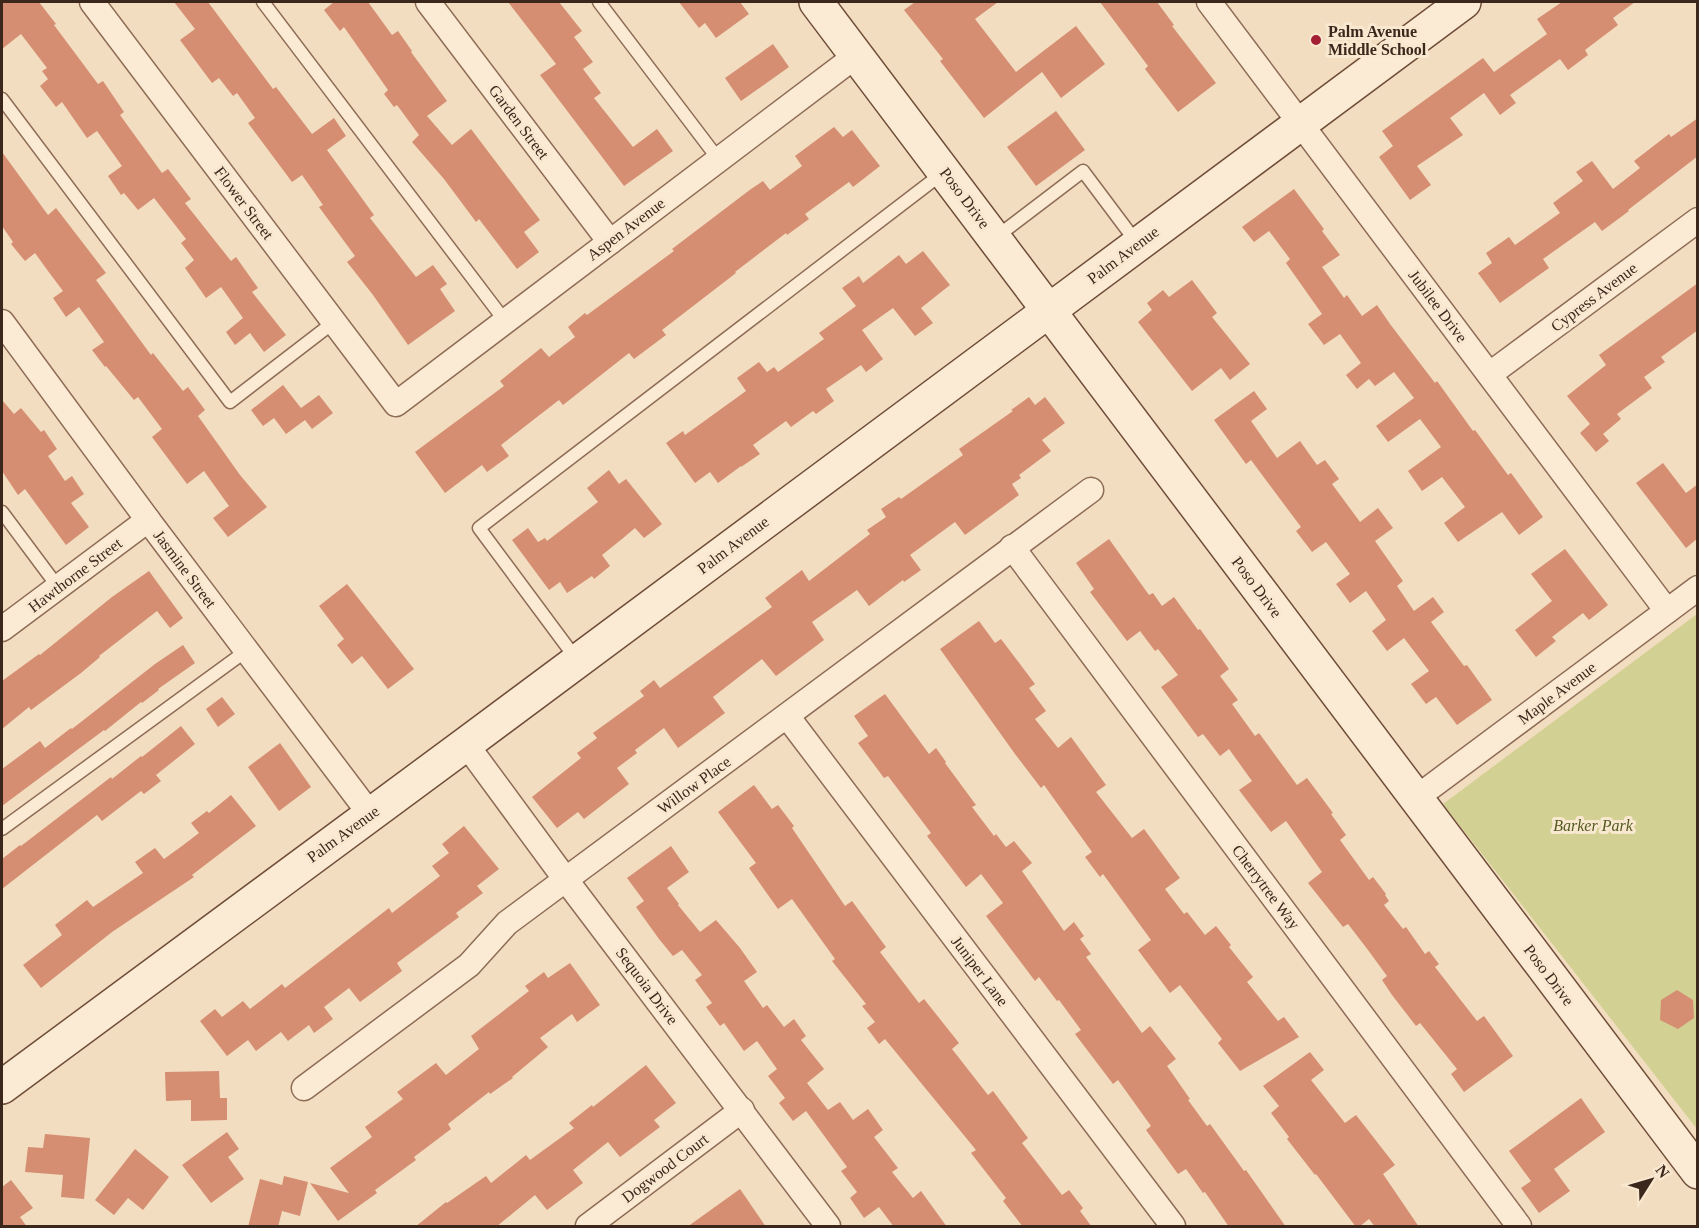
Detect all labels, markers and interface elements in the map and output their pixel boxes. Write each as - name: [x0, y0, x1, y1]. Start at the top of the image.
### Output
- place label: Palm Avenue Middle School: [1328, 23, 1427, 58]
- marker: Palm Avenue Middle School: [1309, 33, 1323, 47]
- street label: Garden Street: [486, 82, 553, 163]
- street label: Flower Street: [211, 163, 277, 243]
- street label: Poso Drive: [937, 164, 993, 232]
- street label: Aspen Avenue: [584, 194, 669, 264]
- street label: Palm Avenue: [1084, 223, 1162, 287]
- street label: Cypress Avenue: [1548, 259, 1641, 336]
- street label: Jubilee Drive: [1405, 267, 1471, 345]
- street label: Palm Avenue: [694, 513, 772, 577]
- street label: Jasmine Street: [150, 527, 220, 612]
- street label: Hawthorne Street: [25, 534, 125, 616]
- street label: Poso Drive: [1229, 553, 1285, 621]
- street label: Maple Avenue: [1515, 658, 1600, 728]
- street label: Willow Place: [654, 753, 734, 817]
- street label: Palm Avenue: [304, 802, 382, 866]
- park label: Barker Park: [1553, 817, 1634, 834]
- street label: Cherrytree Way: [1228, 842, 1303, 933]
- street label: Juniper Lane: [947, 933, 1012, 1010]
- street label: Poso Drive: [1521, 941, 1577, 1009]
- street label: Sequoia Drive: [612, 944, 681, 1028]
- street label: Dogwood Court: [619, 1130, 713, 1207]
- north arrow: [1621, 1150, 1681, 1210]
- text: N: [1652, 1162, 1673, 1181]

